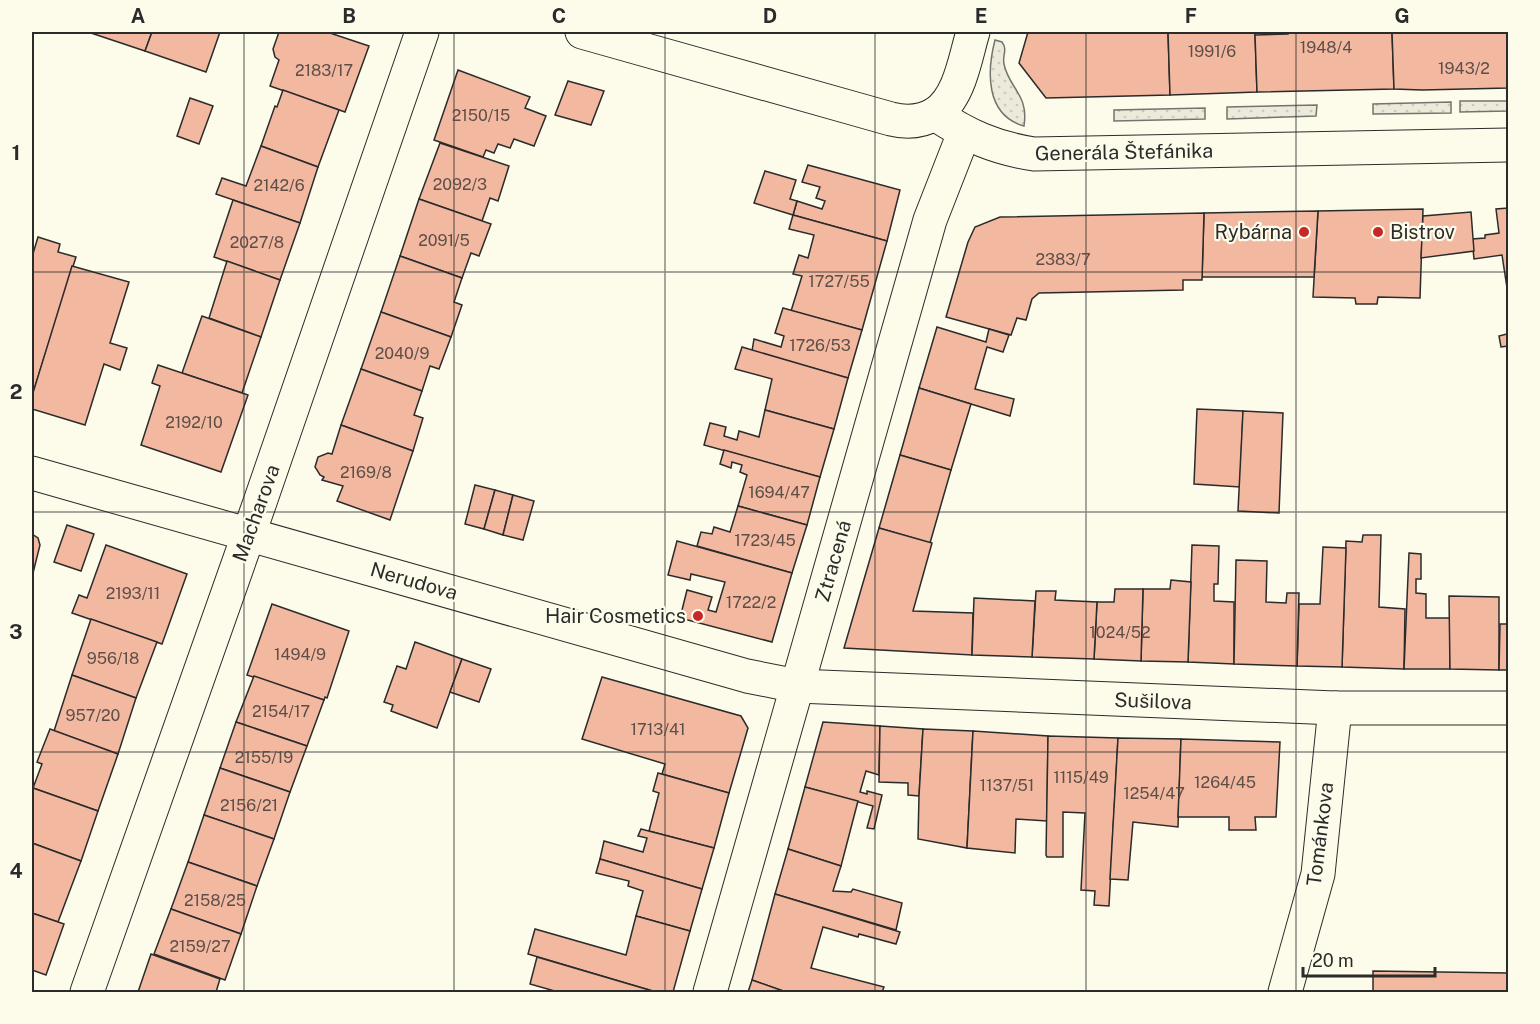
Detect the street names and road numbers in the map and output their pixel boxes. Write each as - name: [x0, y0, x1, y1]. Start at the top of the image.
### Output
- street label: Generála Štefánika: [1035, 138, 1213, 166]
- street label: Macharova: [227, 461, 285, 565]
- street label: Ztracená: [810, 517, 856, 605]
- street label: Nerudova: [368, 557, 460, 605]
- street label: Sušilova: [1114, 688, 1192, 714]
- street label: Tománkova: [1302, 781, 1338, 887]

